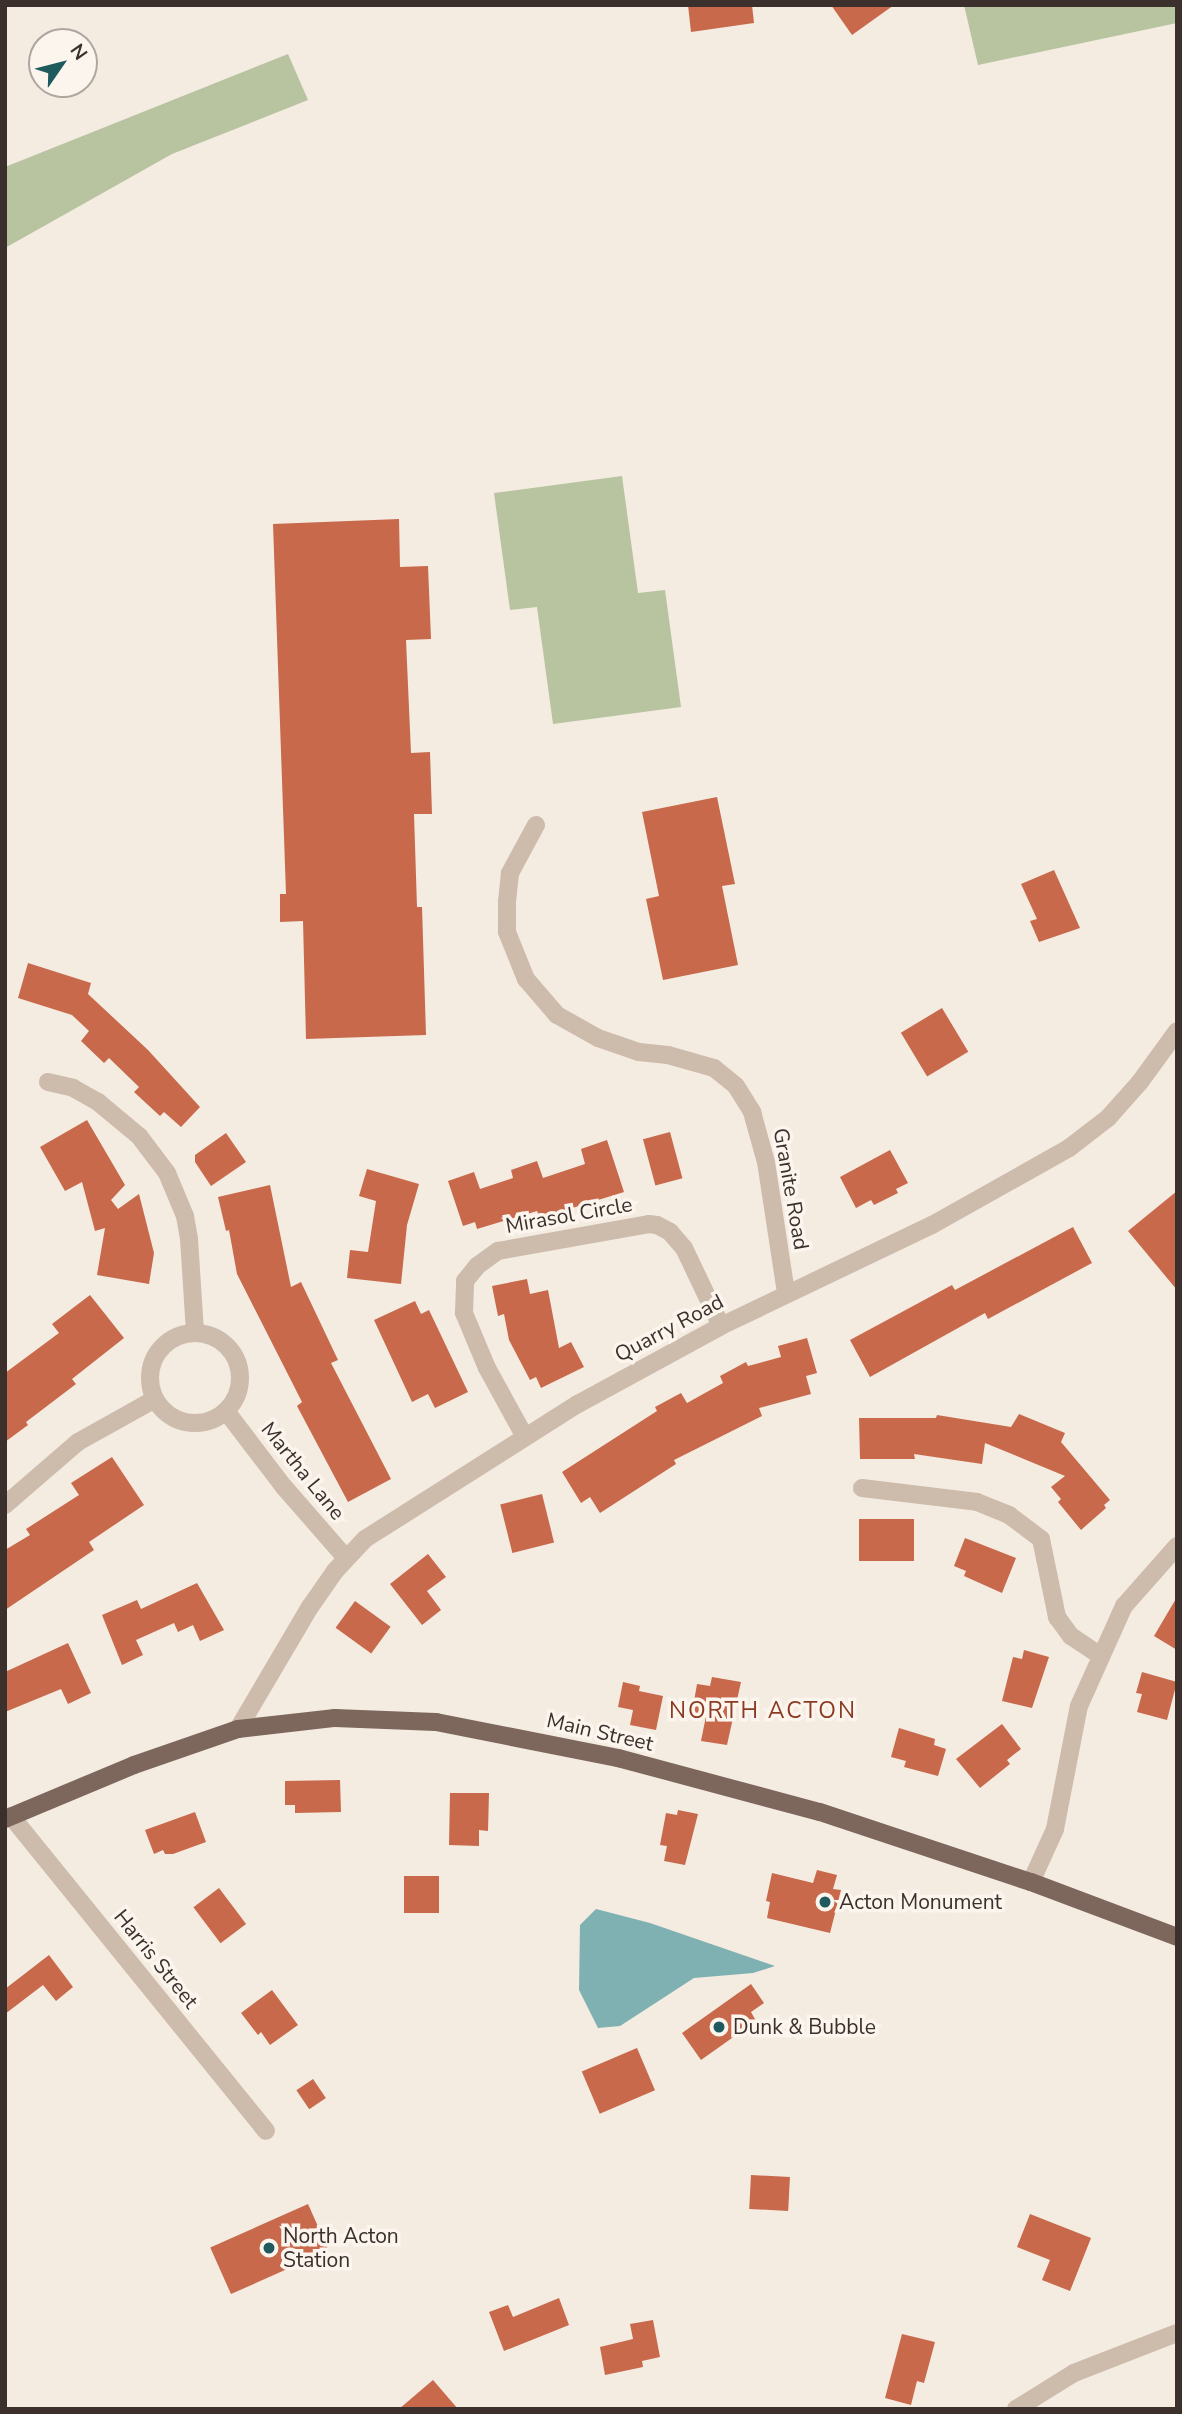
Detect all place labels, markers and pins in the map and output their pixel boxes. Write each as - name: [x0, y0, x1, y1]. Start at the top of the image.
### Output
- place label: Acton Monument: [839, 1889, 1002, 1915]
- marker: Acton Monument: [817, 1894, 833, 1910]
- place label: Dunk & Bubble: [733, 2014, 876, 2040]
- marker: Dunk & Bubble: [711, 2019, 727, 2035]
- place label: North Acton Station: [283, 2223, 399, 2273]
- marker: North Acton Station: [261, 2240, 277, 2256]

